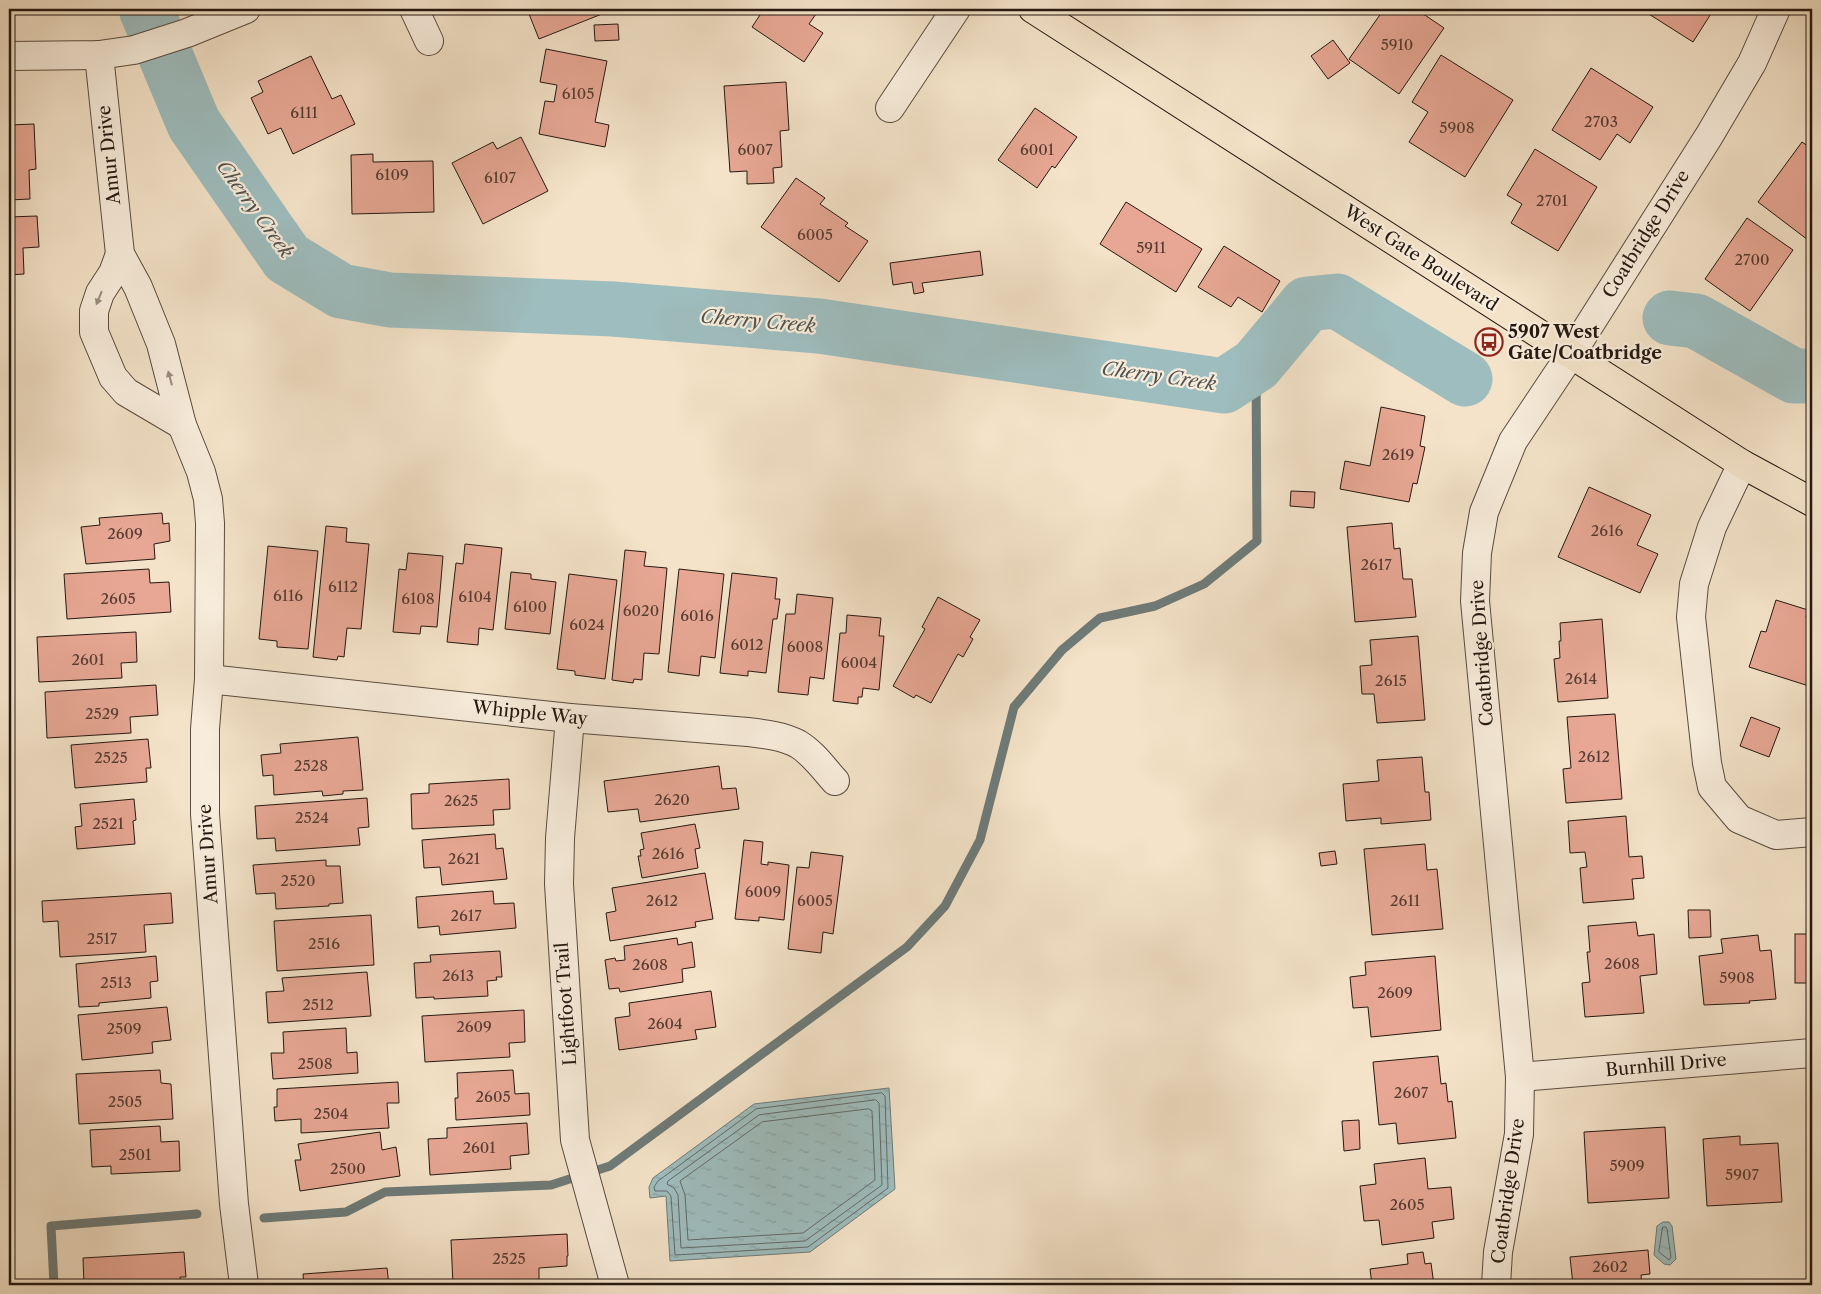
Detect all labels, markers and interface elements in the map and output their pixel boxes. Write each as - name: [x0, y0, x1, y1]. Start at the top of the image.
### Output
- house number: 5910: [1381, 35, 1413, 54]
- house number: 6105: [562, 84, 594, 103]
- house number: 6111: [290, 103, 319, 122]
- street label: Amur Drive: [93, 104, 125, 207]
- house number: 2703: [1584, 112, 1618, 131]
- house number: 5908: [1439, 118, 1475, 137]
- house number: 6007: [737, 140, 773, 159]
- house number: 6001: [1020, 140, 1055, 159]
- water label: Cherry Creek: [212, 156, 298, 262]
- house number: 6109: [375, 165, 409, 184]
- street label: Coatbridge Drive: [1598, 166, 1694, 302]
- house number: 6107: [484, 168, 517, 187]
- house number: 2701: [1536, 191, 1569, 210]
- street label: West Gate Boulevard: [1339, 199, 1502, 316]
- house number: 6005: [797, 225, 833, 244]
- house number: 5911: [1136, 238, 1166, 257]
- house number: 2700: [1734, 250, 1770, 269]
- one-way arrow: [95, 291, 103, 306]
- water label: Cherry Creek: [700, 305, 816, 337]
- place label: 5907 West Gate/Coatbridge: [1508, 321, 1662, 364]
- bus stop icon: 5907 West Gate/Coatbridge: [1474, 327, 1504, 357]
- water label: Cherry Creek: [1100, 357, 1218, 395]
- one-way arrow: [165, 371, 173, 386]
- house number: 2619: [1382, 445, 1414, 464]
- house number: 2616: [1591, 521, 1623, 540]
- house number: 2609: [107, 524, 143, 543]
- house number: 2617: [1360, 555, 1392, 574]
- house number: 6112: [328, 577, 358, 596]
- street label: Coatbridge Drive: [1466, 579, 1498, 727]
- house number: 6116: [273, 586, 303, 605]
- house number: 6104: [458, 587, 492, 606]
- house number: 2605: [100, 589, 136, 608]
- house number: 6108: [401, 589, 435, 608]
- house number: 6100: [513, 597, 547, 616]
- house number: 6020: [623, 601, 659, 620]
- house number: 6016: [680, 606, 714, 625]
- house number: 6024: [569, 615, 605, 634]
- house number: 6012: [730, 635, 764, 654]
- house number: 6008: [787, 637, 823, 656]
- house number: 2601: [71, 650, 105, 669]
- house number: 6004: [841, 653, 877, 672]
- house number: 2614: [1565, 669, 1597, 688]
- house number: 2615: [1375, 671, 1407, 690]
- street label: Whipple Way: [470, 696, 590, 730]
- house number: 2529: [85, 704, 119, 723]
- house number: 2612: [1578, 747, 1610, 766]
- house number: 2525: [94, 748, 128, 767]
- house number: 2528: [294, 756, 328, 775]
- house number: 2620: [654, 790, 690, 809]
- house number: 2625: [444, 791, 478, 810]
- street label: Amur Drive: [194, 803, 223, 906]
- house number: 2524: [295, 808, 329, 827]
- house number: 2521: [92, 814, 125, 833]
- house number: 2616: [652, 844, 684, 863]
- house number: 2621: [448, 849, 481, 868]
- house number: 2520: [281, 871, 315, 890]
- house number: 6009: [745, 882, 781, 901]
- house number: 2612: [646, 891, 678, 910]
- house number: 6005: [797, 891, 833, 910]
- house number: 2611: [1390, 891, 1421, 910]
- house number: 2617: [450, 906, 482, 925]
- house number: 2517: [87, 929, 118, 948]
- house number: 2516: [308, 934, 340, 953]
- street label: Lightfoot Trail: [551, 942, 581, 1066]
- house number: 2608: [1604, 954, 1640, 973]
- house number: 2608: [632, 955, 668, 974]
- house number: 2613: [442, 966, 474, 985]
- house number: 5908: [1719, 968, 1755, 987]
- house number: 2513: [100, 973, 132, 992]
- house number: 2609: [1377, 983, 1413, 1002]
- house number: 2512: [302, 995, 334, 1014]
- house number: 2604: [647, 1014, 683, 1033]
- house number: 2609: [456, 1017, 492, 1036]
- house number: 2509: [106, 1019, 142, 1038]
- street label: Burnhill Drive: [1605, 1049, 1727, 1081]
- house number: 2508: [297, 1054, 333, 1073]
- house number: 2607: [1394, 1083, 1429, 1102]
- house number: 2605: [475, 1087, 511, 1106]
- house number: 2505: [108, 1092, 142, 1111]
- house number: 2504: [314, 1104, 348, 1123]
- street label: Coatbridge Drive: [1487, 1117, 1529, 1265]
- house number: 2601: [462, 1138, 496, 1157]
- house number: 2501: [119, 1145, 152, 1164]
- house number: 5909: [1609, 1156, 1645, 1175]
- house number: 2500: [330, 1159, 366, 1178]
- house number: 5907: [1725, 1165, 1760, 1184]
- house number: 2605: [1389, 1195, 1425, 1214]
- house number: 2525: [492, 1249, 526, 1268]
- house number: 2602: [1592, 1257, 1628, 1276]

